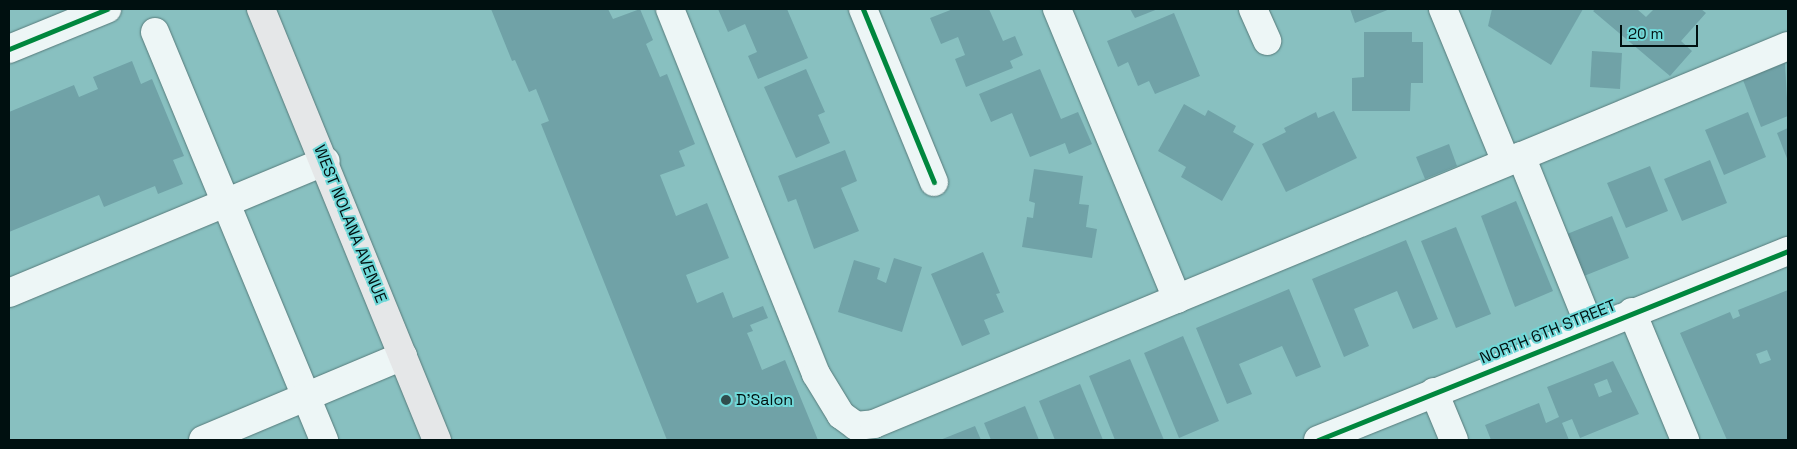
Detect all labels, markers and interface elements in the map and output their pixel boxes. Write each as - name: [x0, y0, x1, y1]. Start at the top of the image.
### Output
- scale bar: [1622, 15, 1700, 47]
- text: 20 m: [1628, 24, 1663, 43]
- street label: WEST NOLANA AVENUE: [309, 142, 391, 306]
- street label: NORTH 6TH STREET: [1477, 296, 1619, 368]
- place label: D'Salon: [736, 390, 793, 410]
- marker: D'Salon: [720, 394, 732, 406]

